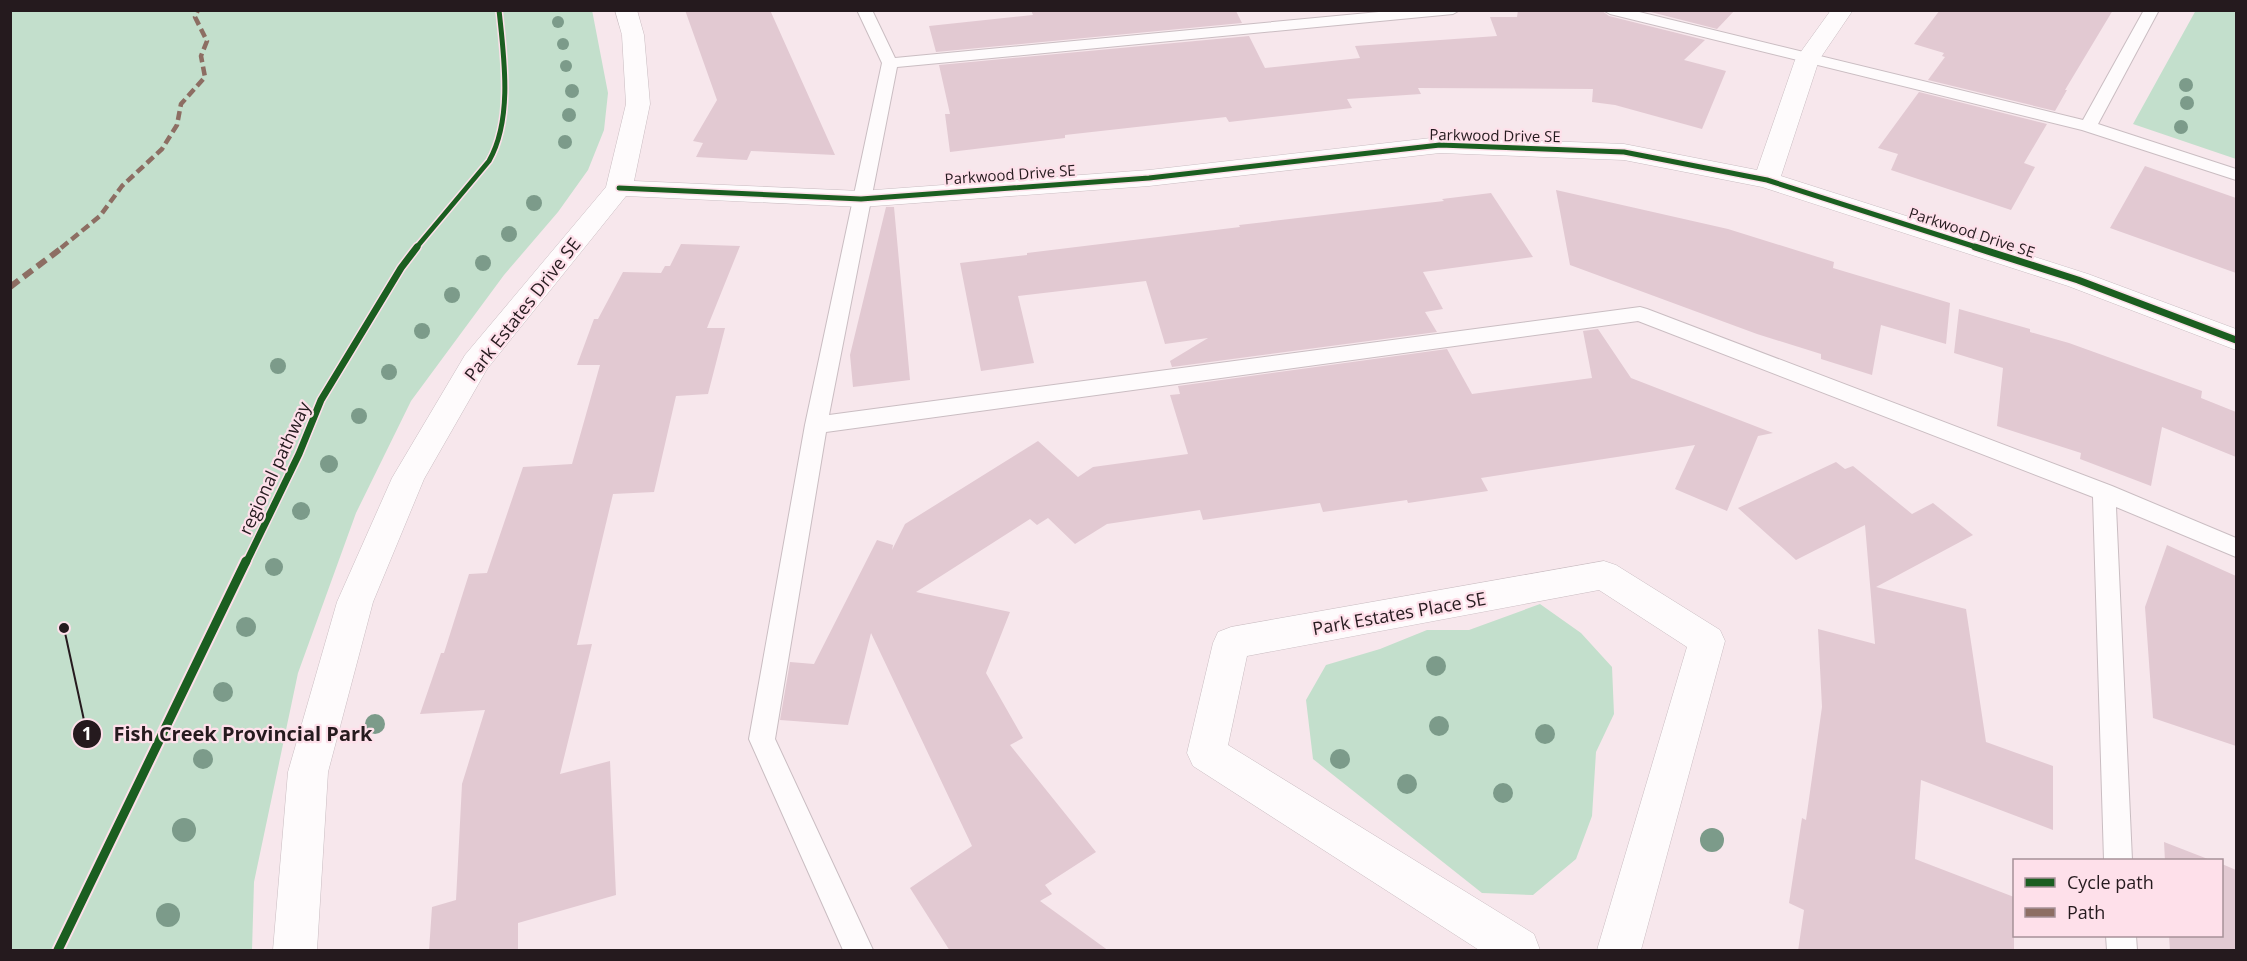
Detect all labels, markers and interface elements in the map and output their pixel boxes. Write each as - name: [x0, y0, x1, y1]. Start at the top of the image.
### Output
- street label: Parkwood Drive SE: [1429, 124, 1561, 146]
- street label: Parkwood Drive SE: [944, 159, 1076, 189]
- street label: Parkwood Drive SE: [1906, 202, 2038, 262]
- street label: Park Estates Drive SE: [458, 232, 586, 386]
- street label: regional pathway: [233, 397, 316, 538]
- street label: Park Estates Place SE: [1310, 586, 1488, 640]
- callout: Fish Creek Provincial Park: [72, 715, 385, 753]
- text: Fish Creek Provincial Park: [114, 720, 373, 747]
- text: 1: [82, 721, 92, 745]
- legend: [2013, 859, 2223, 937]
- text: Cycle path: [2067, 870, 2154, 894]
- text: Path: [2067, 900, 2105, 924]

